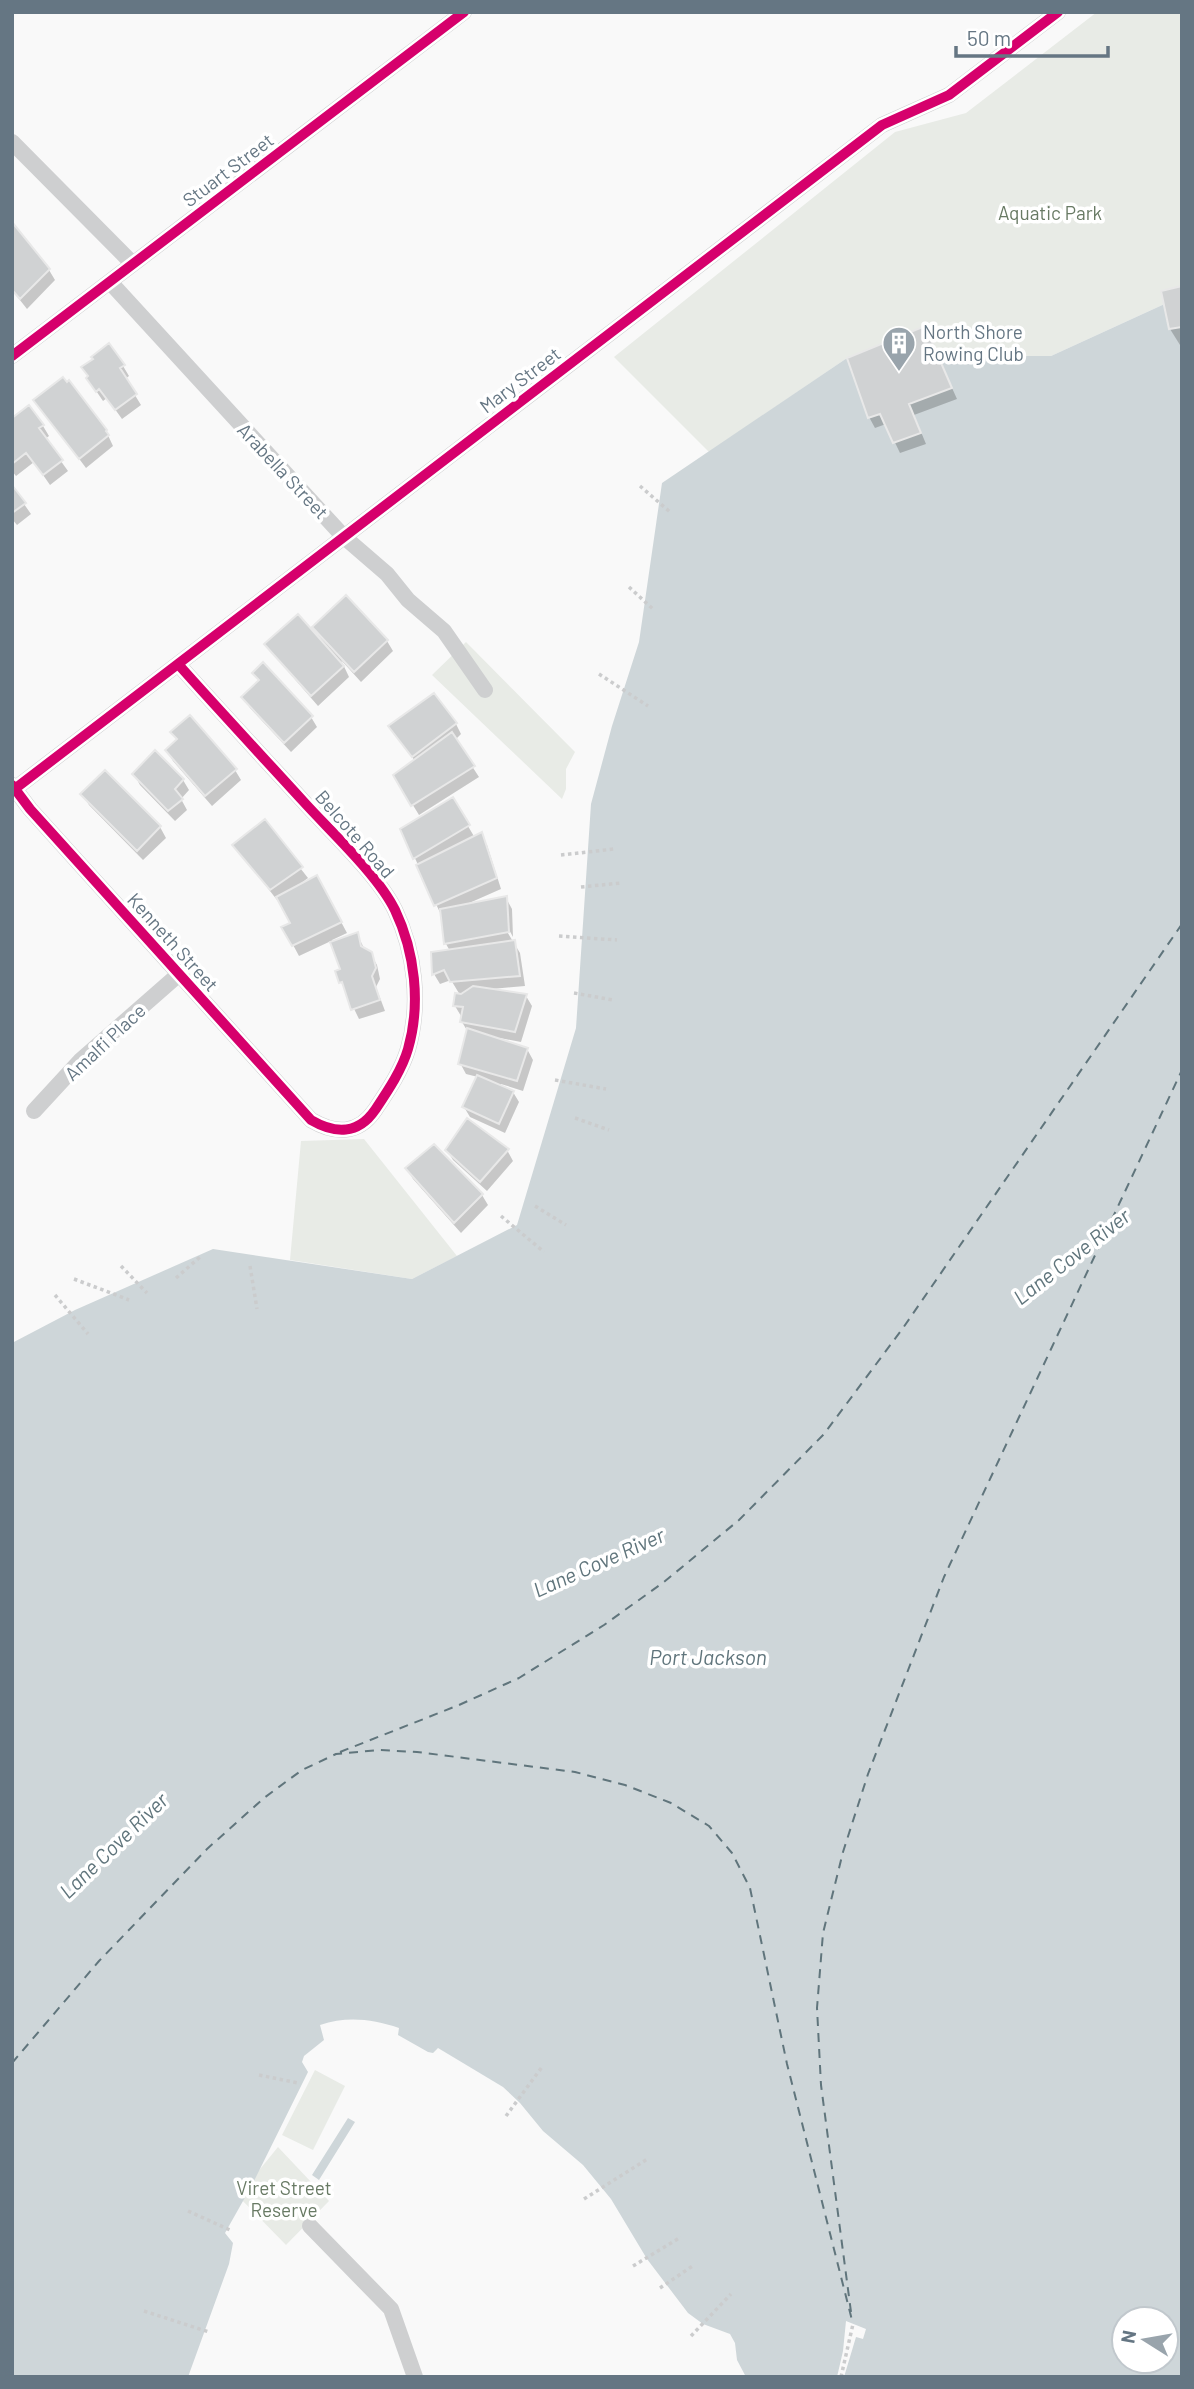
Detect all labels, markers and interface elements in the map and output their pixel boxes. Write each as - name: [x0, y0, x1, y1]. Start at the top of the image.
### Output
- scale bar: [956, 14, 1108, 58]
- text: 50 m: [967, 25, 1011, 50]
- street label: Stuart Street: [178, 128, 278, 211]
- park label: Aquatic Park: [998, 201, 1102, 224]
- place label: North Shore Rowing Club: [923, 320, 1024, 365]
- building icon: North Shore Rowing Club: [880, 324, 918, 373]
- street label: Mary Street: [475, 342, 565, 417]
- street label: Arabella Street: [233, 418, 334, 523]
- street label: Belcote Road: [311, 785, 400, 882]
- street label: Kenneth Street: [123, 888, 224, 996]
- street label: Amalfi Place: [60, 998, 150, 1085]
- water label: Lane Cove River: [1008, 1202, 1135, 1309]
- water label: Lane Cove River: [529, 1521, 668, 1602]
- water label: Port Jackson: [649, 1644, 767, 1669]
- water label: Lane Cove River: [54, 1787, 173, 1903]
- park label: Viret Street Reserve: [236, 2176, 332, 2221]
- north arrow: [1110, 2305, 1180, 2375]
- text: N: [1115, 2328, 1140, 2345]

